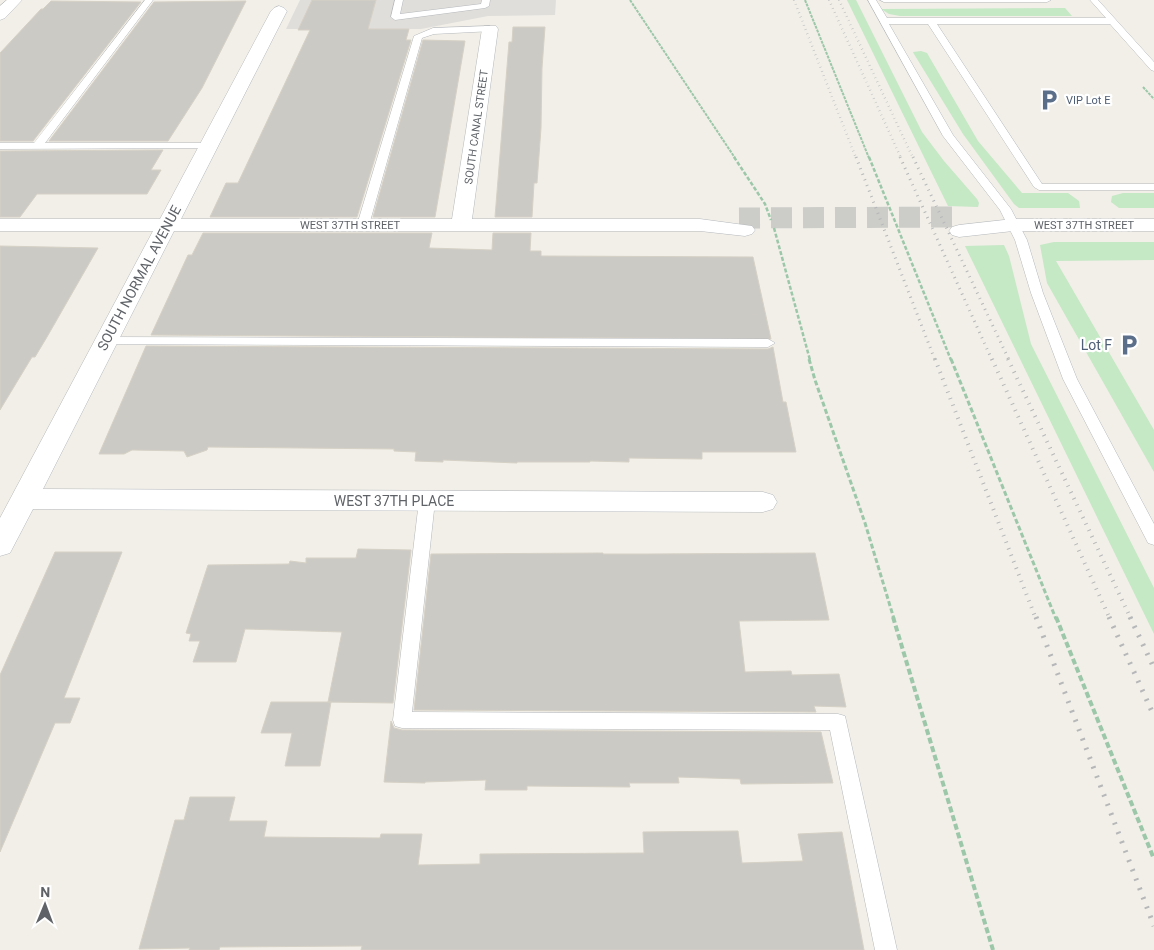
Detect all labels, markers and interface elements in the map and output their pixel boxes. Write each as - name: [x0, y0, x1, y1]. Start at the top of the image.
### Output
- street label: SOUTH CANAL STREET: [462, 69, 491, 185]
- parking icon: VIP Lot E: [1036, 87, 1062, 113]
- place label: VIP Lot E: [1066, 94, 1110, 107]
- street label: SOUTH NORMAL AVENUE: [94, 203, 184, 353]
- street label: WEST 37TH STREET: [300, 219, 401, 232]
- street label: WEST 37TH STREET: [1034, 219, 1135, 232]
- parking icon: Lot F: [1116, 332, 1142, 358]
- place label: Lot F: [1081, 337, 1112, 353]
- street label: WEST 37TH PLACE: [334, 493, 454, 509]
- north arrow: [20, 880, 70, 930]
- text: N: [40, 884, 50, 900]

